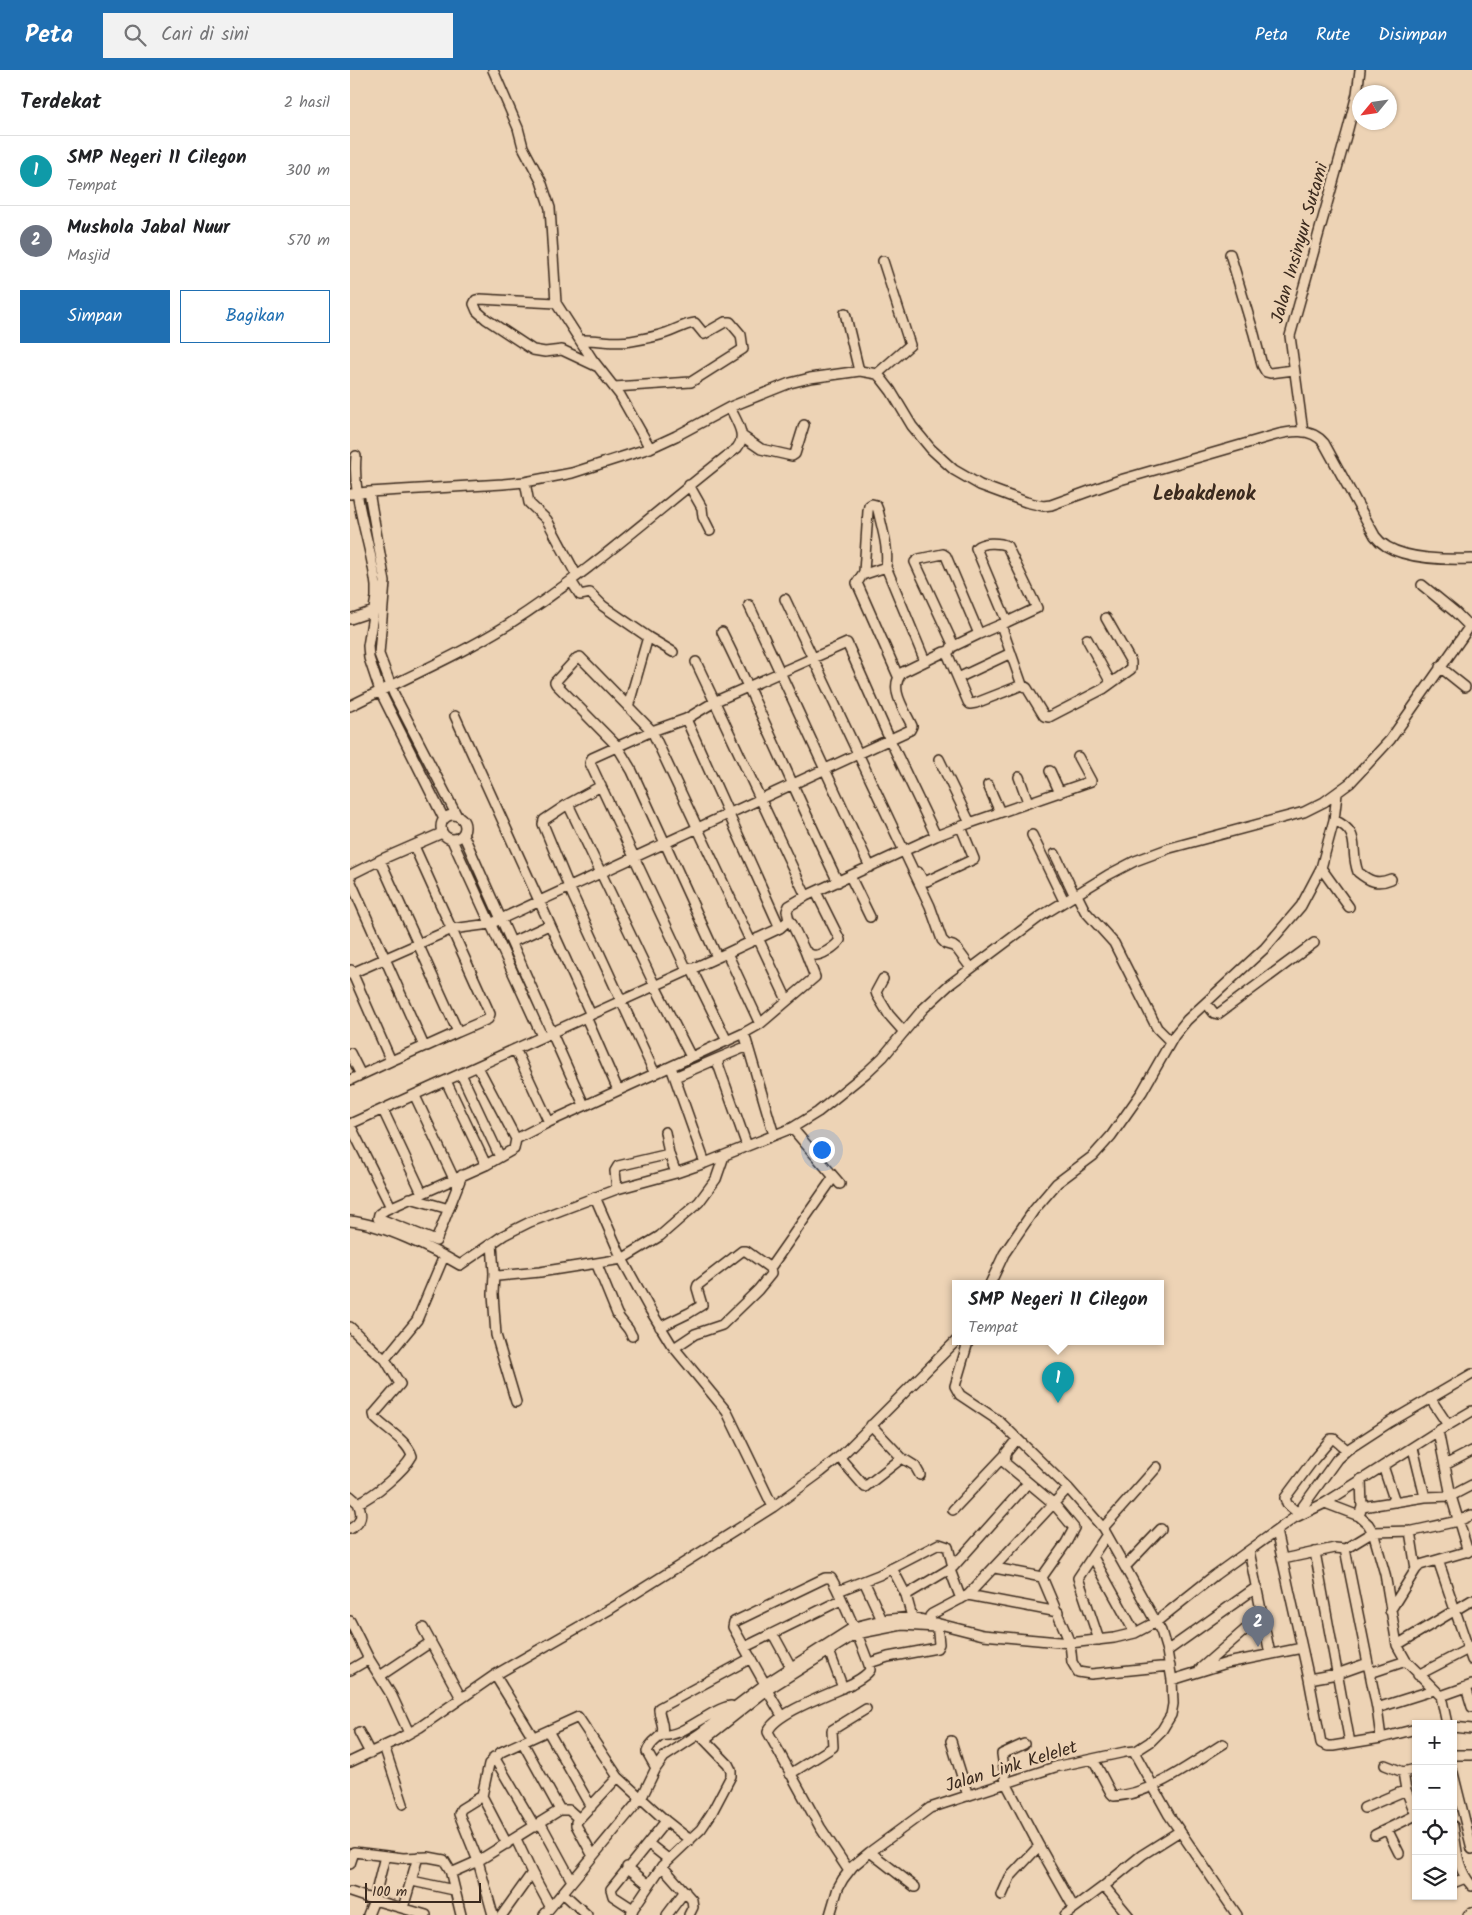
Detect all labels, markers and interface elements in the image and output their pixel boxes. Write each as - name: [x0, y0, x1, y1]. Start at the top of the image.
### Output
- search box: [103, 13, 453, 58]
- text: Peta: [25, 16, 73, 55]
- text: Cari di sini: [161, 20, 249, 50]
- icon: search: [121, 21, 149, 49]
- text: Peta: [1255, 21, 1288, 50]
- text: Rute: [1316, 21, 1350, 50]
- text: Disimpan: [1378, 21, 1447, 50]
- north arrow: [1352, 85, 1397, 130]
- text: Terdekat: [20, 86, 101, 119]
- text: 2 hasil: [284, 90, 330, 115]
- text: SMP Negeri 11 Cilegon: [67, 143, 247, 173]
- text: 1: [34, 158, 38, 183]
- text: 300 m: [286, 158, 330, 183]
- street label: Jalan Insinyur Sutami: [1264, 159, 1337, 327]
- text: Tempat: [67, 173, 117, 198]
- text: Mushola Jabal Nuur: [67, 213, 230, 243]
- text: 2: [31, 228, 41, 253]
- text: 570 m: [287, 228, 330, 253]
- text: Masjid: [67, 243, 110, 268]
- button: Simpan: [20, 290, 170, 343]
- button: Bagikan: [180, 290, 330, 343]
- district label: Lebakdenok: [1153, 479, 1256, 511]
- your location: [809, 1137, 835, 1163]
- popup: [952, 1280, 1164, 1345]
- text: SMP Negeri 11 Cilegon: [968, 1285, 1148, 1315]
- text: Tempat: [968, 1315, 1018, 1340]
- pin: 1: [1042, 1362, 1074, 1403]
- pin: 2: [1242, 1606, 1274, 1647]
- map controls: [1412, 1720, 1457, 1900]
- button: +: [1412, 1720, 1457, 1765]
- street label: Jalan Link Kelelet: [942, 1733, 1082, 1801]
- button: −: [1412, 1765, 1457, 1810]
- button: locate: [1412, 1810, 1457, 1855]
- button: layers: [1412, 1855, 1457, 1900]
- scale bar: [365, 1880, 481, 1903]
- text: 100 m: [372, 1881, 407, 1903]

